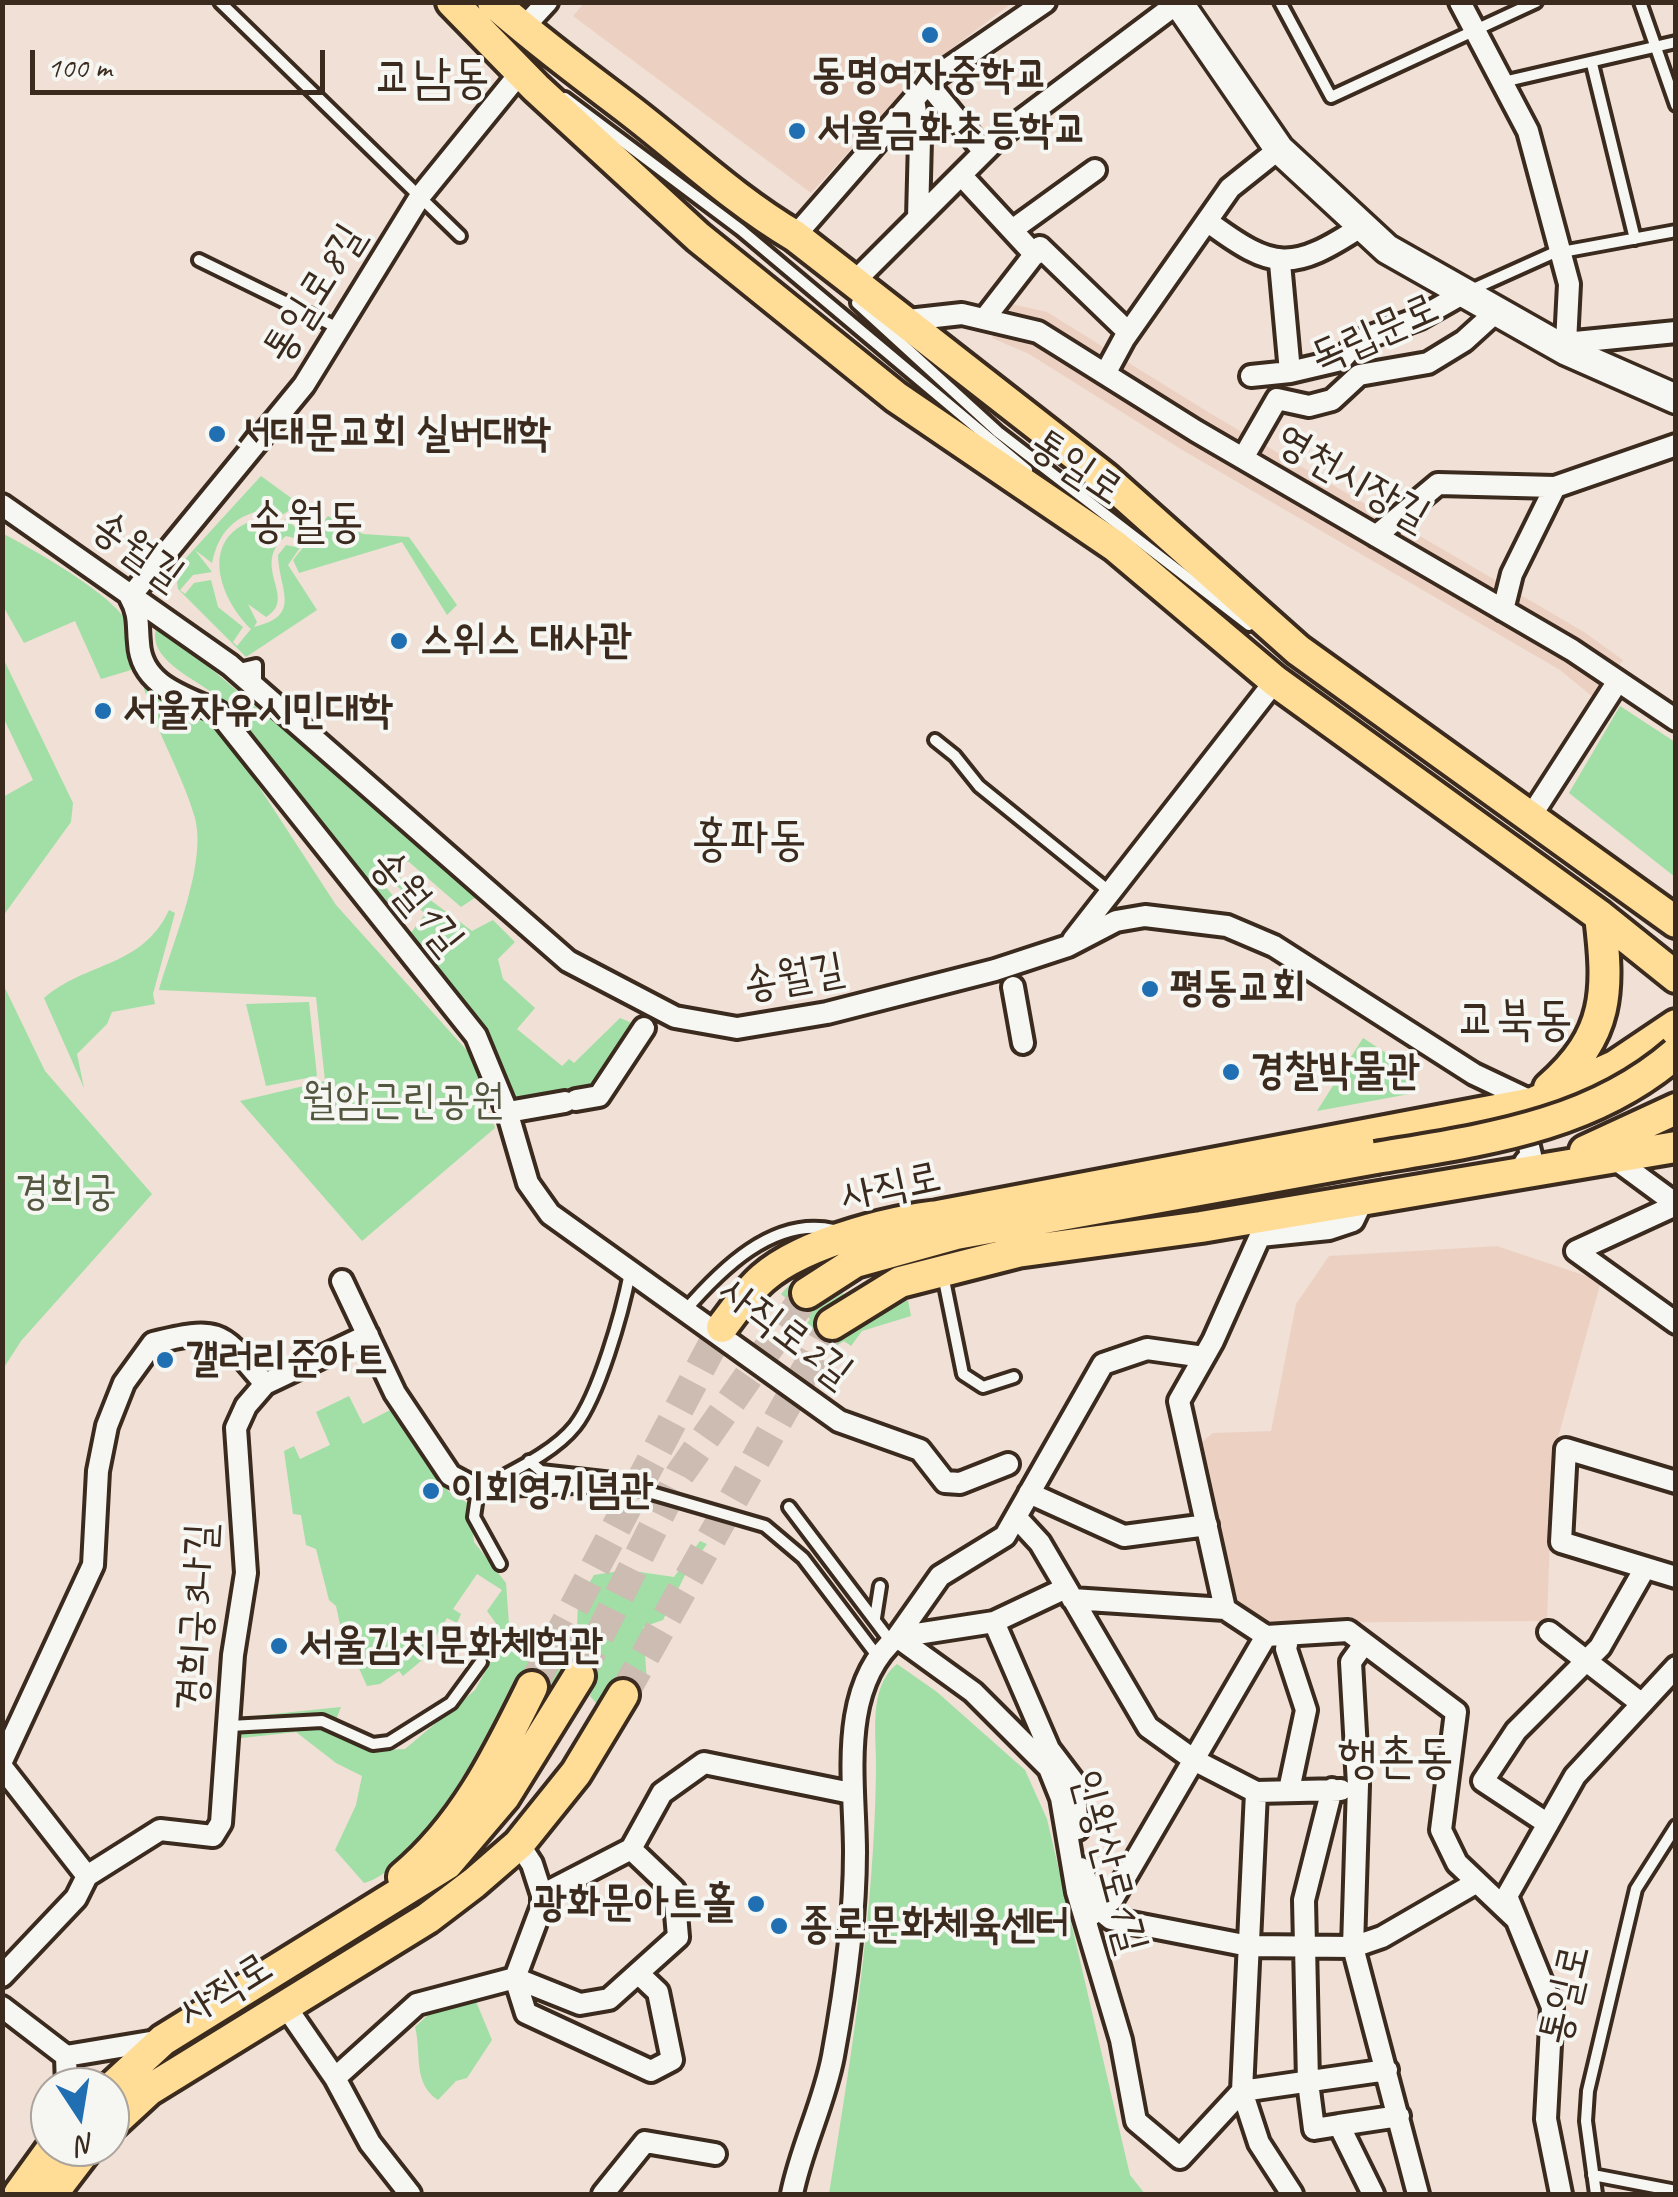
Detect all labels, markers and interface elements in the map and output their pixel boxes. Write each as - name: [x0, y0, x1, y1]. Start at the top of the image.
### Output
- marker: 동명여자중학교: [919, 24, 941, 46]
- scale bar: [35, 30, 330, 92]
- text: 100 m: [47, 48, 112, 86]
- district label: 교남동: [374, 50, 490, 108]
- place label: 동명여자중학교: [812, 51, 1048, 101]
- place label: 서울금화초등학교: [817, 106, 1087, 156]
- marker: 서울금화초등학교: [786, 120, 808, 142]
- street label: 통일로8길: [253, 215, 377, 373]
- street label: 독립문로: [1303, 283, 1447, 385]
- place label: 서대문교회 실버대학: [237, 409, 551, 459]
- street label: 영천시장길: [1266, 415, 1438, 543]
- street label: 통일로: [1020, 419, 1132, 517]
- marker: 서대문교회 실버대학: [206, 423, 228, 445]
- district label: 송월동: [248, 494, 364, 552]
- street label: 송월길: [81, 502, 193, 602]
- place label: 스위스 대사관: [419, 616, 632, 666]
- marker: 스위스 대사관: [388, 630, 410, 652]
- place label: 서울자유시민대학: [123, 686, 393, 736]
- marker: 서울자유시민대학: [92, 700, 114, 722]
- district label: 홍파동: [691, 812, 807, 870]
- street label: 송월1길: [359, 840, 473, 966]
- street label: 송월길: [740, 944, 848, 1012]
- place label: 평동교회: [1170, 964, 1305, 1014]
- marker: 평동교회: [1139, 978, 1161, 1000]
- district label: 교북동: [1457, 992, 1573, 1050]
- place label: 경찰박물관: [1251, 1047, 1420, 1097]
- marker: 경찰박물관: [1220, 1061, 1242, 1083]
- park label: 월암근린공원: [302, 1077, 504, 1127]
- street label: 사직로: [836, 1153, 946, 1223]
- park label: 경희궁: [15, 1168, 117, 1218]
- street label: 사직로2길: [708, 1267, 862, 1399]
- place label: 갤러리준아트: [185, 1335, 388, 1385]
- marker: 갤러리준아트: [154, 1349, 176, 1371]
- place label: 이회영기념관: [451, 1466, 654, 1516]
- marker: 이회영기념관: [420, 1480, 442, 1502]
- street label: 경희궁3나길: [168, 1522, 228, 1712]
- place label: 서울김치문화체험관: [299, 1621, 603, 1671]
- marker: 서울김치문화체험관: [268, 1635, 290, 1657]
- district label: 행촌동: [1338, 1730, 1454, 1788]
- street label: 인왕산로1길: [1059, 1765, 1157, 1959]
- place label: 광화문아트홀: [533, 1879, 736, 1929]
- marker: 광화문아트홀: [745, 1893, 767, 1915]
- place label: 종로문화체육센터: [799, 1901, 1069, 1951]
- marker: 종로문화체육센터: [768, 1915, 790, 1937]
- street label: 통일로: [1530, 1940, 1602, 2050]
- street label: 사직로: [170, 1943, 282, 2039]
- north arrow: [30, 2067, 130, 2167]
- text: N: [74, 2126, 98, 2164]

